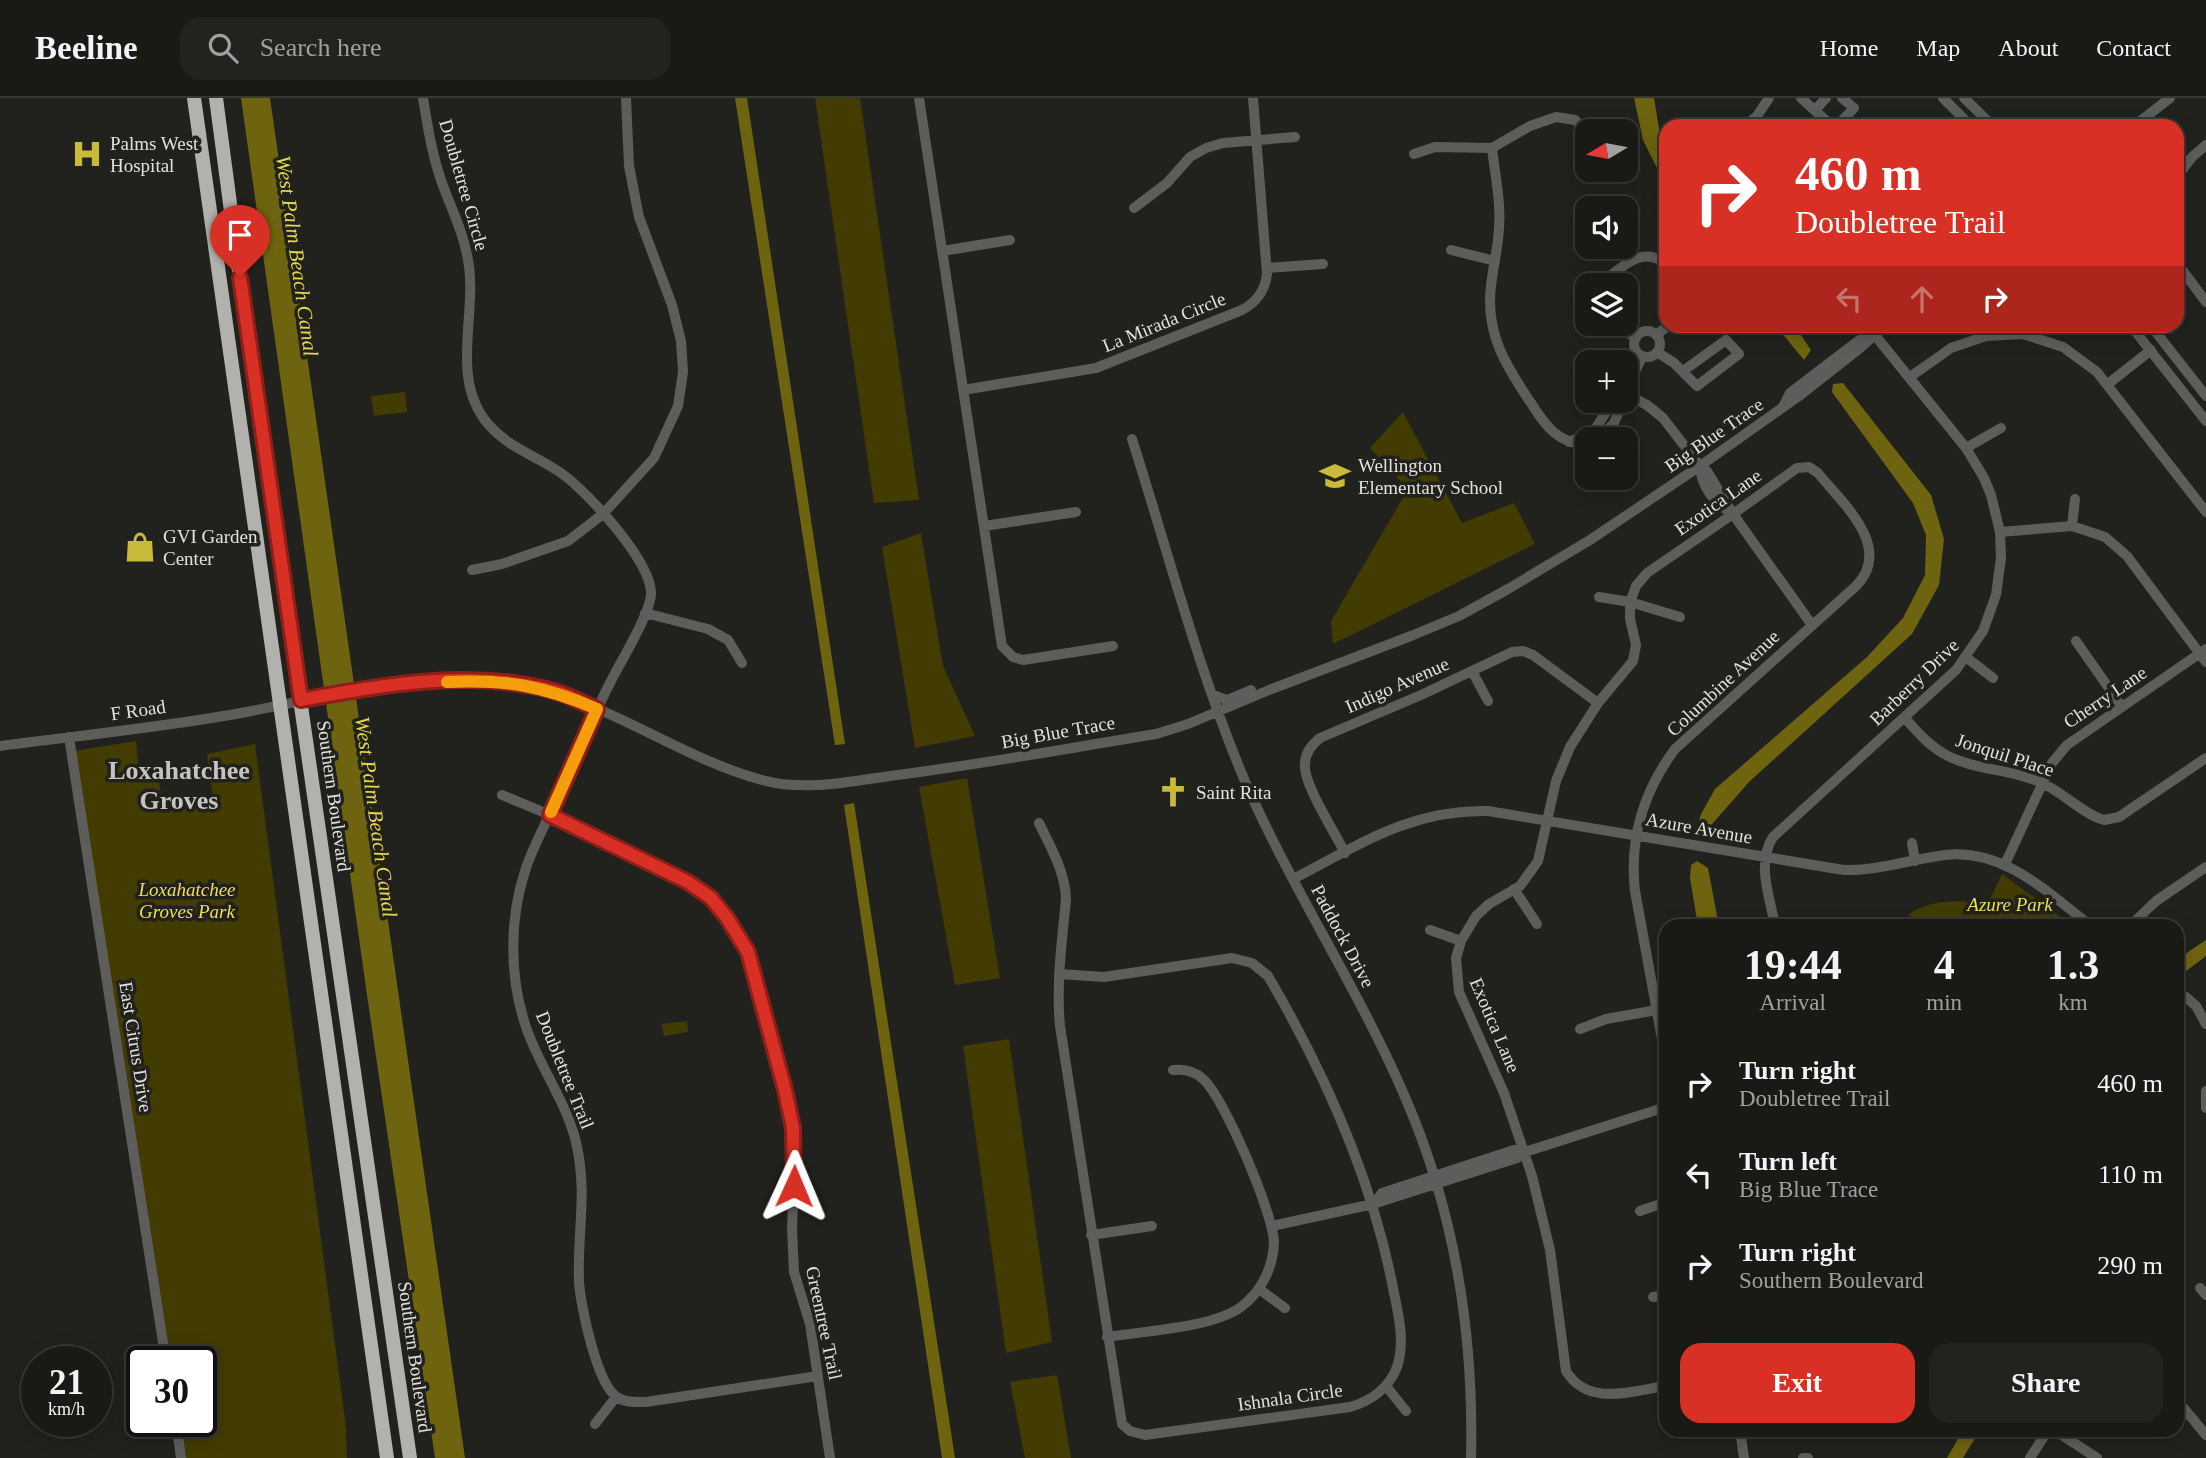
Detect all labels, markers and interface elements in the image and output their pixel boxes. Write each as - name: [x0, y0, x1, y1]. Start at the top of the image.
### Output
- search box: [180, 17, 670, 80]
- icon: search: [204, 29, 242, 67]
- text: Beeline: [35, 30, 138, 66]
- text: Search here: [260, 33, 382, 62]
- text: Home: [1820, 35, 1878, 61]
- text: Map: [1916, 35, 1960, 61]
- text: About: [1998, 35, 2058, 61]
- text: Contact: [2096, 35, 2171, 61]
- street label: Doubletree Circle: [435, 117, 493, 253]
- north arrow: [1575, 119, 1638, 182]
- map controls: [1575, 119, 1638, 490]
- place label: Palms West Hospital: [110, 133, 199, 176]
- hospital icon: Palms West Hospital: [70, 137, 104, 171]
- text: 460 m: [1795, 146, 1922, 201]
- icon: right: [1680, 147, 1771, 238]
- water label: West Palm Beach Canal: [271, 154, 323, 358]
- button: sound: [1575, 196, 1638, 259]
- text: Doubletree Trail: [1795, 204, 2006, 240]
- pin: [210, 205, 270, 277]
- icon: arrive: [221, 216, 259, 254]
- button: layers: [1575, 273, 1638, 336]
- icon: left: [1830, 280, 1868, 318]
- icon: ahead: [1903, 280, 1941, 318]
- icon: right: [1976, 280, 2014, 318]
- street label: La Mirada Circle: [1099, 288, 1229, 356]
- button: +: [1575, 350, 1638, 413]
- street label: Big Blue Trace: [1661, 393, 1767, 477]
- button: −: [1575, 427, 1638, 490]
- place label: Wellington Elementary School: [1358, 455, 1503, 498]
- school or university icon: Wellington Elementary School: [1318, 459, 1352, 493]
- street label: Exotica Lane: [1671, 465, 1765, 539]
- place label: GVI Garden Center: [163, 526, 258, 569]
- shop icon: GVI Garden Center: [123, 530, 157, 564]
- street label: Columbine Avenue: [1663, 626, 1783, 740]
- street label: Barberry Drive: [1865, 634, 1963, 730]
- street label: Indigo Avenue: [1342, 653, 1452, 717]
- street label: Cherry Lane: [2060, 662, 2150, 732]
- street label: F Road: [109, 696, 167, 724]
- street label: Big Blue Trace: [1000, 712, 1116, 752]
- water label: West Palm Beach Canal: [350, 715, 402, 919]
- street label: Southern Boulevard: [313, 719, 355, 873]
- street label: Jonquil Place: [1953, 729, 2057, 781]
- district label: Loxahatchee Groves: [108, 756, 250, 815]
- church icon: Saint Rita: [1156, 775, 1190, 809]
- place label: Saint Rita: [1196, 782, 1272, 803]
- street label: Azure Avenue: [1644, 808, 1754, 848]
- park label: Loxahatchee Groves Park: [137, 879, 236, 922]
- street label: Paddock Drive: [1307, 881, 1379, 991]
- park label: Azure Park: [1965, 894, 2053, 915]
- text: 19:44: [1744, 942, 1842, 988]
- text: 4: [1934, 942, 1955, 988]
- text: 1.3: [2047, 942, 2099, 988]
- street label: Exotica Lane: [1466, 975, 1524, 1075]
- street label: East Citrus Drive: [115, 980, 157, 1114]
- text: Arrival: [1759, 990, 1826, 1015]
- text: min: [1926, 990, 1962, 1015]
- text: km: [2058, 990, 2088, 1015]
- street label: Doubletree Trail: [532, 1008, 598, 1132]
- text: Turn right: [1739, 1056, 1856, 1085]
- icon: right: [1680, 1065, 1718, 1103]
- text: 460 m: [2097, 1069, 2163, 1098]
- text: Doubletree Trail: [1739, 1086, 1890, 1111]
- text: Turn left: [1739, 1147, 1837, 1176]
- position arrow: [757, 1149, 831, 1223]
- icon: left: [1680, 1156, 1718, 1194]
- text: 110 m: [2098, 1160, 2163, 1189]
- text: Big Blue Trace: [1739, 1177, 1878, 1202]
- text: Turn right: [1739, 1238, 1856, 1267]
- icon: right: [1680, 1247, 1718, 1285]
- text: 290 m: [2097, 1251, 2163, 1280]
- street label: Greentree Trail: [802, 1264, 846, 1382]
- text: Southern Boulevard: [1739, 1268, 1924, 1293]
- street label: Southern Boulevard: [394, 1280, 436, 1434]
- button: Exit: [1680, 1343, 1915, 1423]
- button: Share: [1929, 1343, 2163, 1423]
- speed limit sign: 30: [126, 1346, 217, 1437]
- text: 21: [49, 1363, 84, 1402]
- street label: Ishnala Circle: [1236, 1379, 1344, 1415]
- text: km/h: [48, 1399, 85, 1419]

